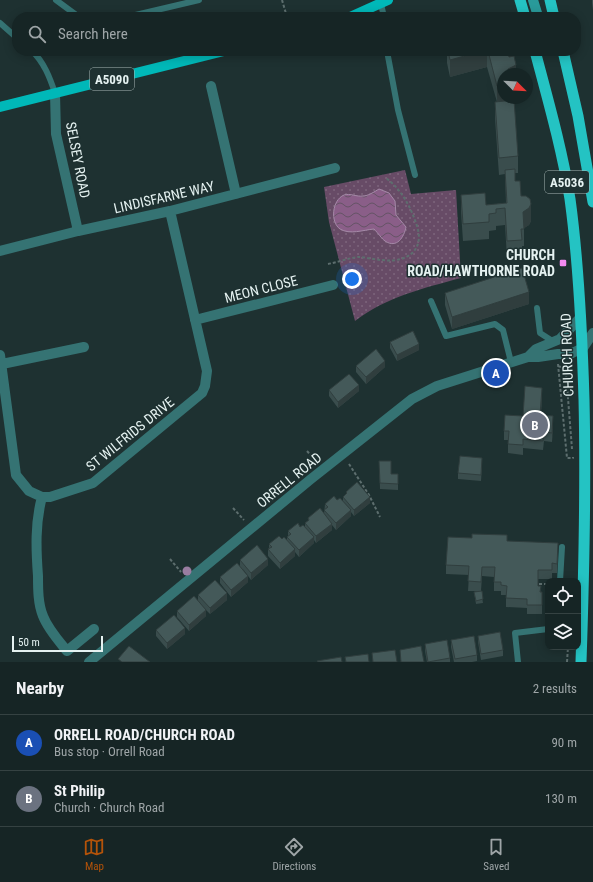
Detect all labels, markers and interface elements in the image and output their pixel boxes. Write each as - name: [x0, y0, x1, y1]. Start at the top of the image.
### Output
- search box: [12, 12, 581, 56]
- icon: search: [26, 23, 48, 45]
- text: Search here: [58, 25, 128, 43]
- road number: A5090: [90, 68, 134, 90]
- north arrow: [497, 68, 533, 104]
- street label: SELSEY ROAD: [63, 120, 93, 200]
- road number: A5036: [545, 171, 589, 193]
- street label: LINDISFARNE WAY: [112, 178, 216, 216]
- place label: CHURCH ROAD/HAWTHORNE ROAD: [407, 247, 555, 279]
- marker: CHURCH ROAD/HAWTHORNE ROAD: [558, 258, 568, 268]
- your location: [342, 269, 362, 289]
- street label: MEON CLOSE: [223, 272, 299, 306]
- street label: CHURCH ROAD: [558, 313, 576, 397]
- pin: A: [483, 358, 509, 388]
- street label: ST WILFRIDS DRIVE: [83, 394, 177, 474]
- pin: B: [522, 410, 548, 440]
- street label: ORRELL ROAD: [253, 449, 325, 511]
- map controls: [545, 578, 581, 650]
- button: locate: [545, 578, 581, 614]
- button: layers: [545, 614, 581, 650]
- scale bar: [12, 634, 103, 653]
- text: 50 m: [18, 636, 40, 649]
- text: Nearby: [16, 678, 64, 698]
- text: 2 results: [533, 681, 577, 696]
- text: ORRELL ROAD/CHURCH ROAD: [54, 726, 235, 744]
- text: A: [25, 735, 33, 750]
- text: 90 m: [551, 735, 577, 750]
- text: Bus stop · Orrell Road: [54, 744, 165, 759]
- text: St Philip: [54, 782, 105, 800]
- text: B: [25, 791, 33, 806]
- text: 130 m: [545, 791, 577, 806]
- text: Church · Church Road: [54, 800, 164, 815]
- tab: Map: [83, 836, 105, 873]
- tab: Directions: [272, 836, 316, 873]
- tab: Saved: [483, 836, 510, 873]

